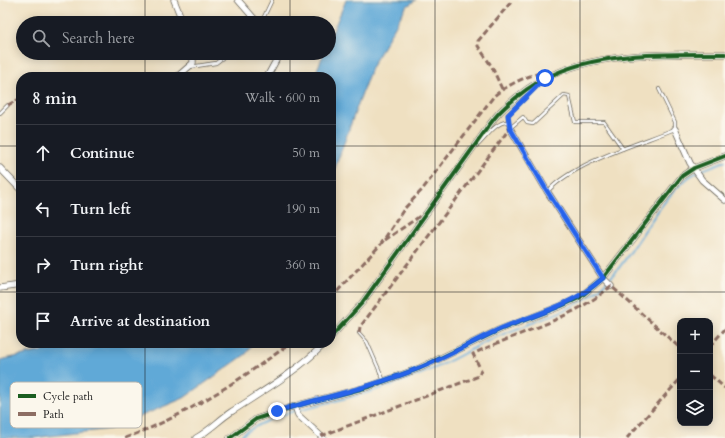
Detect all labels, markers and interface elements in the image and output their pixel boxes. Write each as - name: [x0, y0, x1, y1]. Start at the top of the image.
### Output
- search box: [16, 16, 336, 60]
- icon: search: [30, 27, 52, 49]
- text: Search here: [62, 28, 135, 48]
- route start: [536, 69, 554, 87]
- text: 8 min: [32, 87, 77, 110]
- text: Walk · 600 m: [245, 89, 320, 107]
- icon: ahead: [32, 142, 54, 164]
- text: Continue: [70, 143, 135, 163]
- text: 50 m: [292, 144, 320, 162]
- icon: left: [32, 198, 54, 220]
- text: Turn left: [70, 199, 131, 219]
- text: 190 m: [286, 200, 320, 218]
- icon: right: [32, 254, 54, 276]
- text: Turn right: [70, 255, 143, 275]
- text: 360 m: [286, 256, 320, 274]
- icon: arrive: [32, 310, 54, 332]
- text: Arrive at destination: [70, 311, 210, 331]
- map controls: [677, 318, 713, 426]
- button: +: [677, 318, 713, 354]
- button: −: [677, 354, 713, 390]
- legend: [10, 382, 142, 428]
- text: Cycle path: [43, 389, 93, 404]
- button: layers: [677, 390, 713, 426]
- route end: [268, 402, 286, 420]
- text: Path: [43, 407, 64, 422]

